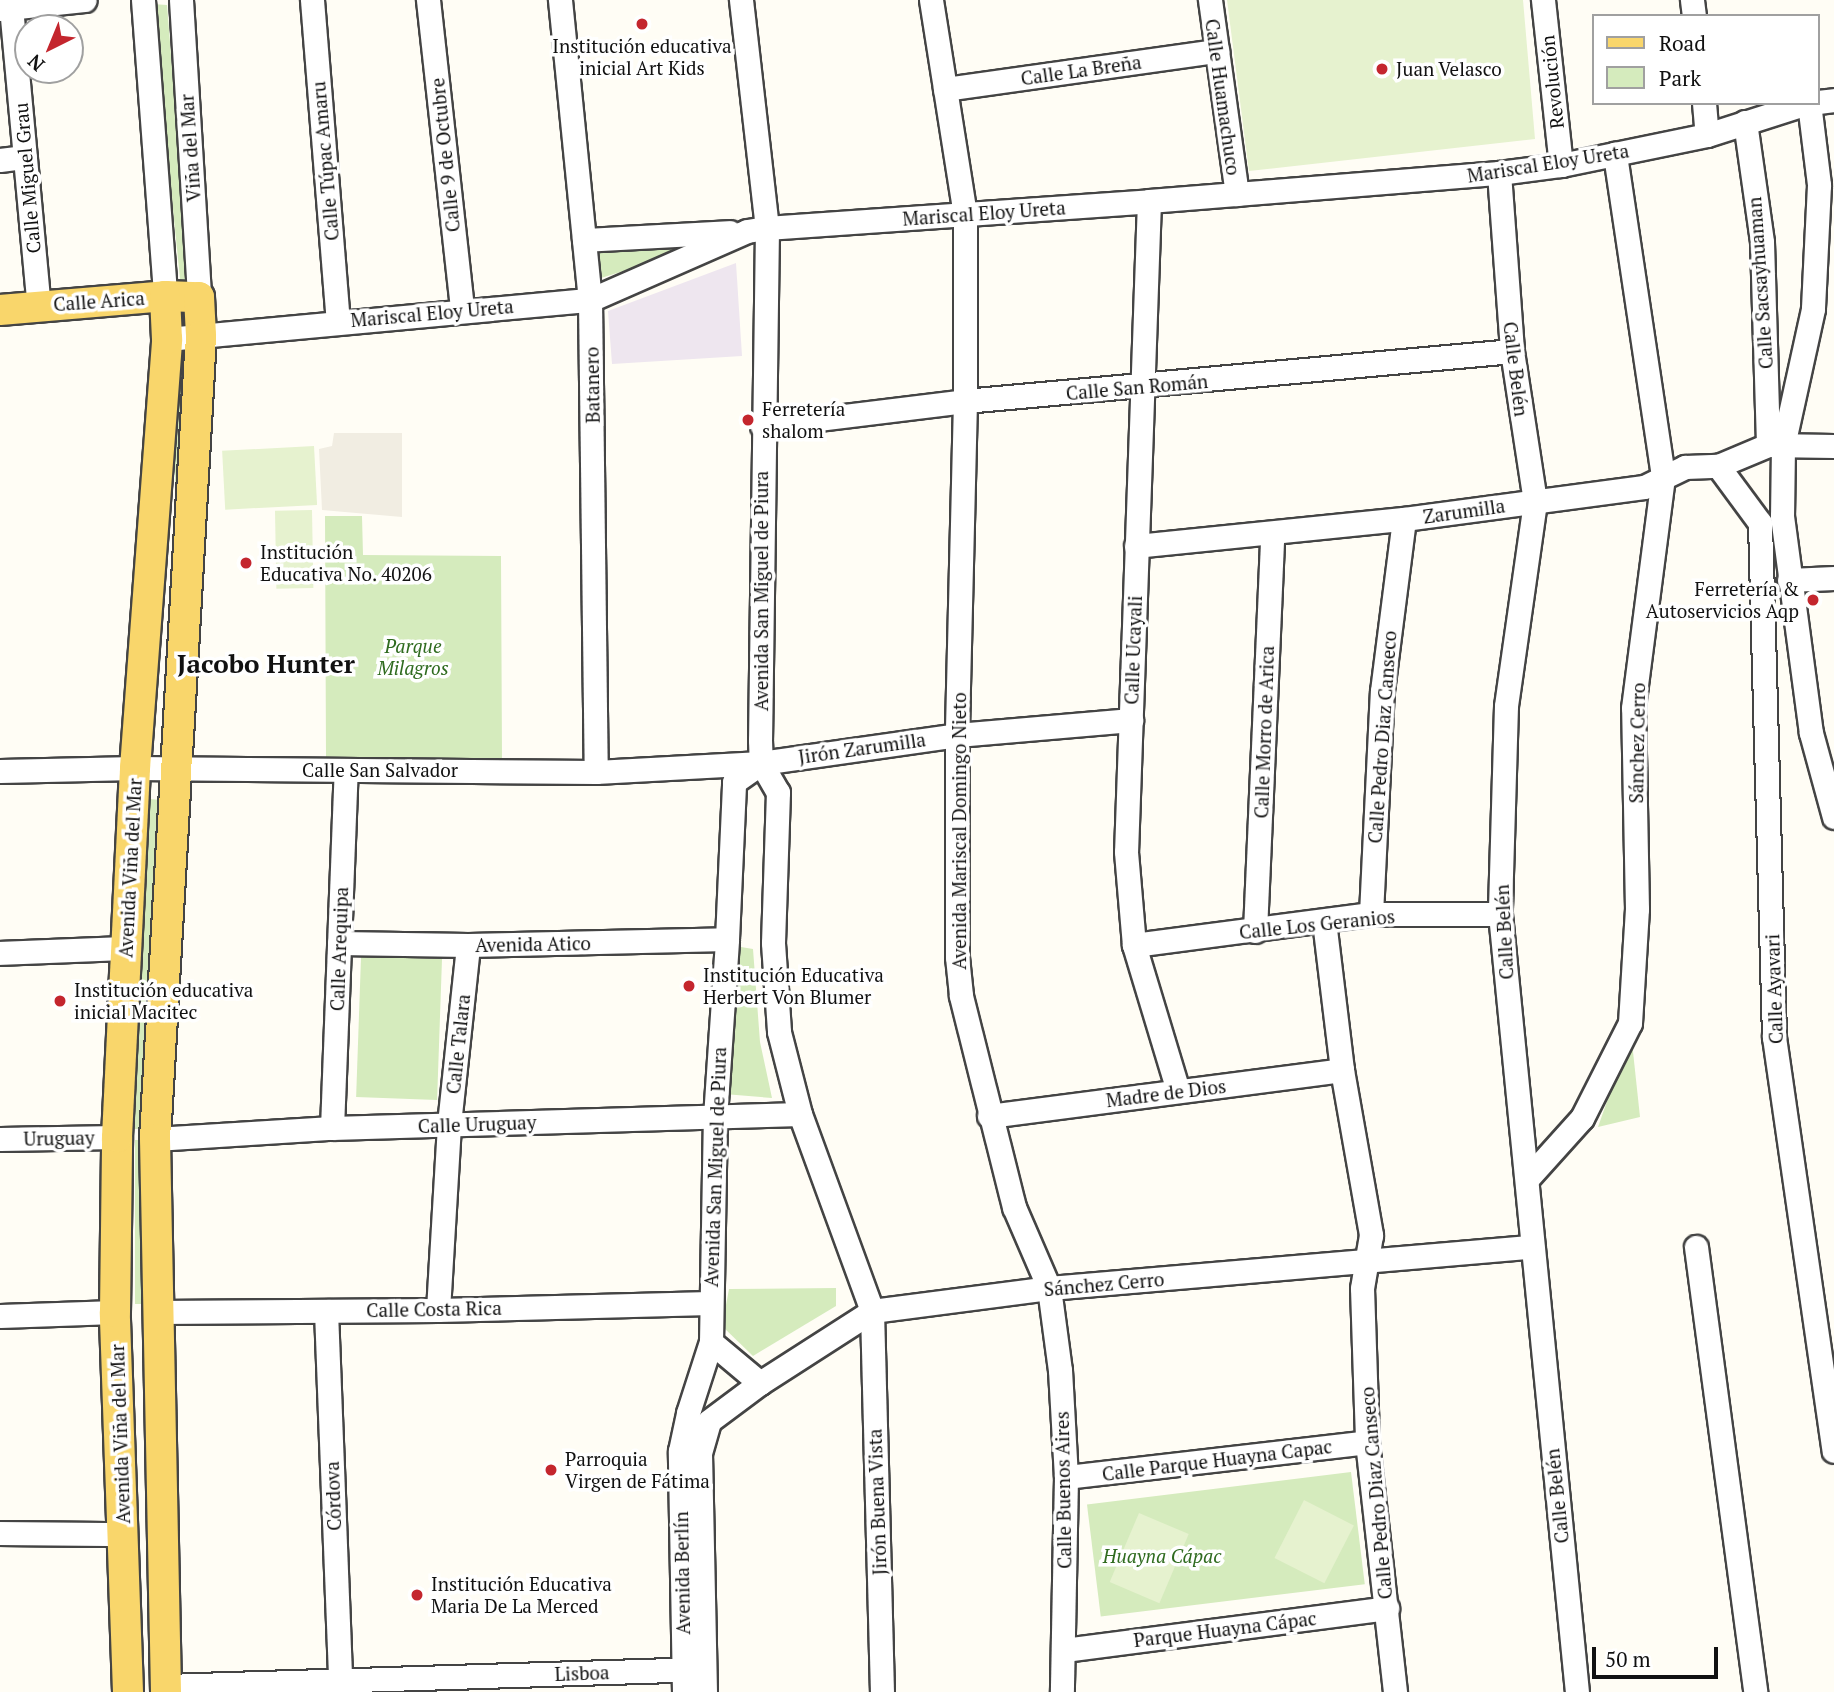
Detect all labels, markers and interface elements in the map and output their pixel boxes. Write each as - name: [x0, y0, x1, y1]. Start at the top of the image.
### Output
- north arrow: [14, 14, 84, 84]
- legend: [1592, 14, 1820, 105]
- marker: Institución educativa inicial Art Kids: [634, 16, 650, 32]
- street label: Calle Huamachuco: [1201, 17, 1245, 177]
- text: Road: [1659, 29, 1706, 57]
- street label: Revolución: [1536, 34, 1568, 130]
- place label: Institución educativa inicial Art Kids: [552, 35, 732, 79]
- text: N: [22, 49, 49, 77]
- street label: Calle La Breña: [1019, 50, 1143, 90]
- place label: Juan Velasco: [1396, 58, 1502, 80]
- marker: Juan Velasco: [1374, 61, 1390, 77]
- text: Park: [1659, 64, 1701, 92]
- street label: Calle 9 de Octubre: [426, 77, 464, 233]
- street label: Calle Túpac Amaru: [307, 80, 343, 242]
- street label: Viña del Mar: [175, 93, 205, 203]
- street label: Calle Miguel Grau: [9, 102, 45, 254]
- street label: Mariscal Eloy Ureta: [1465, 139, 1631, 187]
- street label: Mariscal Eloy Ureta: [902, 196, 1066, 230]
- street label: Calle Sacsayhuaman: [1743, 196, 1777, 370]
- street label: Calle Arica: [52, 286, 146, 316]
- street label: Mariscal Eloy Ureta: [350, 295, 514, 331]
- street label: Calle Belén: [1499, 320, 1533, 418]
- street label: Batanero: [580, 347, 604, 423]
- street label: Calle San Román: [1065, 369, 1209, 405]
- place label: Ferretería shalom: [762, 398, 845, 442]
- marker: Ferretería shalom: [740, 412, 756, 428]
- street label: Avenida San Miguel de Piura: [750, 471, 772, 711]
- street label: Zarumilla: [1422, 494, 1506, 528]
- place label: Institución Educativa No. 40206: [260, 541, 433, 585]
- marker: Institución Educativa No. 40206: [238, 555, 254, 571]
- place label: Ferretería & Autoservicios Aqp: [1645, 578, 1799, 622]
- marker: Ferretería & Autoservicios Aqp: [1805, 592, 1821, 608]
- street label: Calle Ucayali: [1120, 595, 1146, 705]
- street label: Calle Pedro Diaz Canseco: [1363, 630, 1401, 844]
- park label: Parque Milagros: [377, 635, 449, 679]
- street label: Calle Morro de Arica: [1250, 645, 1278, 819]
- district label: Jacobo Hunter: [177, 648, 355, 680]
- street label: Sánchez Cerro: [1625, 682, 1649, 804]
- street label: Avenida Mariscal Domingo Nieto: [948, 692, 970, 970]
- street label: Jirón Zarumilla: [797, 728, 927, 768]
- street label: Calle San Salvador: [302, 759, 458, 781]
- street label: Avenida Viña del Mar: [114, 777, 146, 959]
- street label: Calle Belén: [1490, 884, 1518, 980]
- street label: Calle Arequipa: [325, 886, 353, 1012]
- street label: Calle Los Geranios: [1238, 904, 1396, 944]
- street label: Avenida Atico: [475, 932, 591, 956]
- street label: Calle Ayavari: [1761, 933, 1787, 1045]
- place label: Institución Educativa Herbert Von Blumer: [703, 964, 884, 1008]
- marker: Institución Educativa Herbert Von Blumer: [681, 978, 697, 994]
- place label: Institución educativa inicial Macitec: [74, 979, 253, 1023]
- marker: Institución educativa inicial Macitec: [52, 993, 68, 1009]
- street label: Calle Talara: [441, 993, 475, 1095]
- street label: Avenida San Miguel de Piura: [699, 1046, 731, 1288]
- street label: Madre de Dios: [1105, 1074, 1227, 1112]
- street label: Calle Uruguay: [417, 1111, 537, 1137]
- street label: Uruguay: [23, 1126, 95, 1150]
- street label: Sánchez Cerro: [1043, 1267, 1165, 1301]
- street label: Calle Costa Rica: [366, 1296, 502, 1322]
- street label: Avenida Viña del Mar: [105, 1344, 135, 1524]
- street label: Calle Pedro Diaz Canseco: [1355, 1386, 1397, 1600]
- street label: Calle Buenos Aires: [1050, 1411, 1076, 1569]
- street label: Jirón Buena Vista: [863, 1428, 891, 1576]
- street label: Calle Parque Huayna Capac: [1101, 1435, 1333, 1485]
- street label: Calle Belén: [1541, 1447, 1573, 1545]
- place label: Parroquia Virgen de Fátima: [565, 1448, 710, 1492]
- street label: Córdova: [320, 1461, 346, 1531]
- marker: Parroquia Virgen de Fátima: [543, 1462, 559, 1478]
- street label: Avenida Berlín: [670, 1511, 694, 1635]
- park label: Huayna Cápac: [1103, 1545, 1221, 1567]
- place label: Institución Educativa Maria De La Merced: [431, 1573, 612, 1617]
- marker: Institución Educativa Maria De La Merced: [409, 1587, 425, 1603]
- street label: Parque Huayna Cápac: [1132, 1606, 1318, 1652]
- scale bar: [1596, 1632, 1722, 1676]
- text: 50 m: [1605, 1645, 1651, 1673]
- street label: Lisboa: [554, 1661, 610, 1685]

